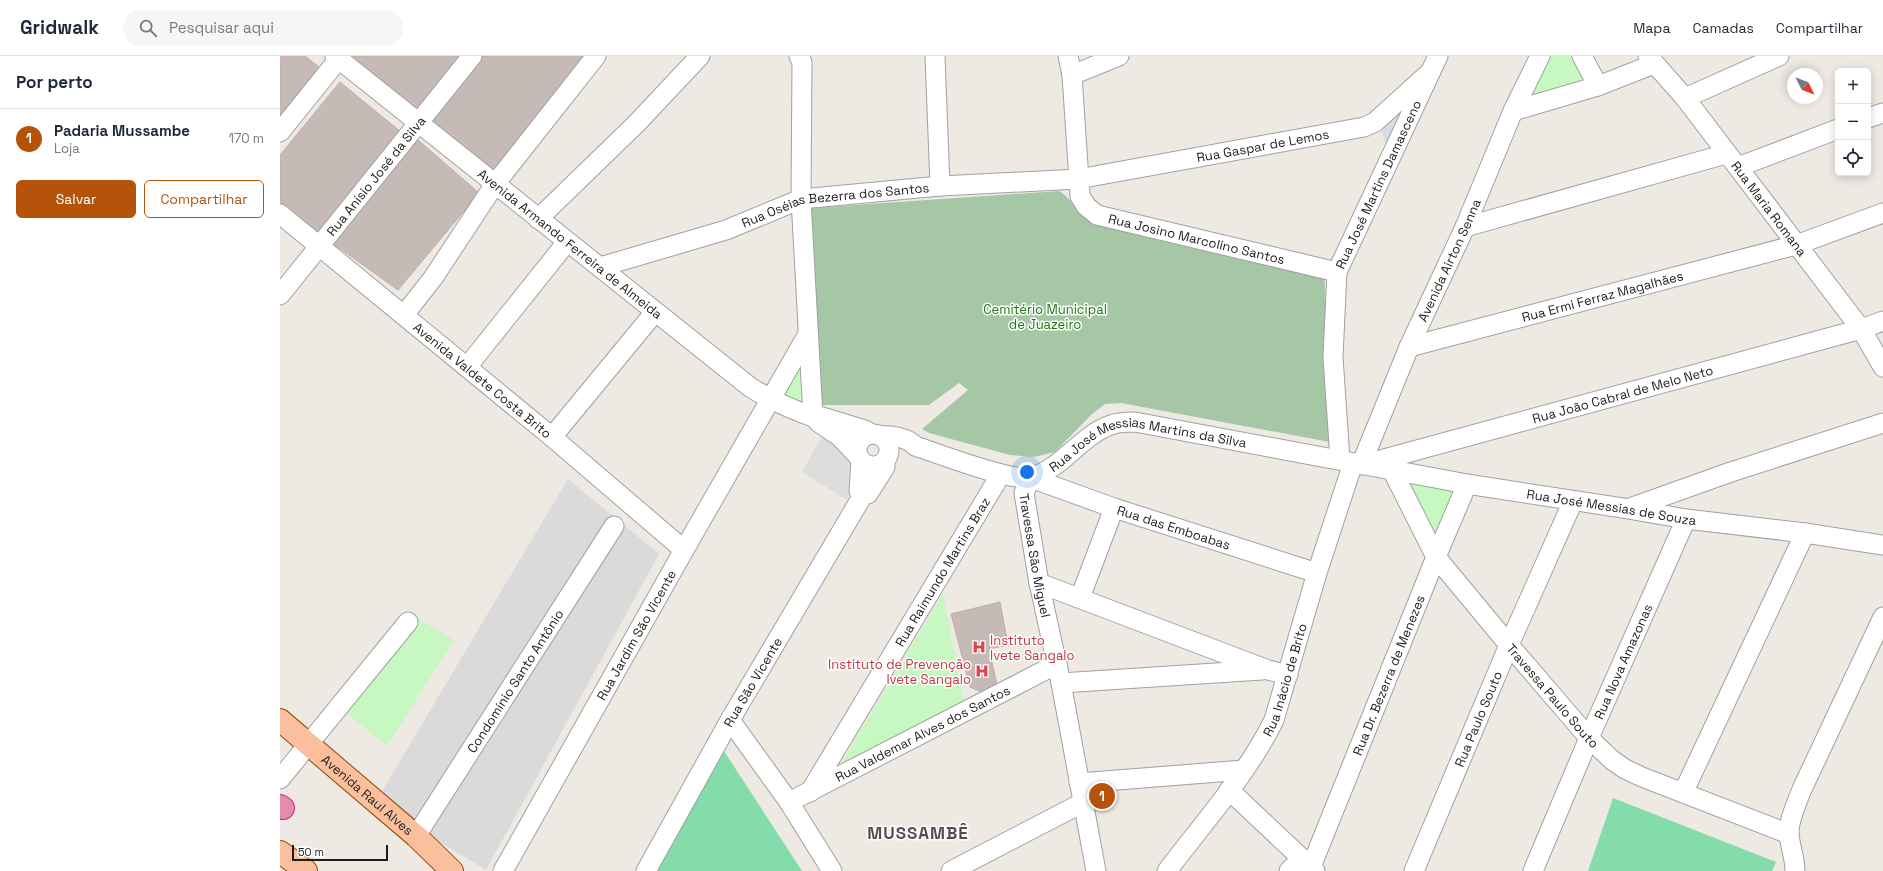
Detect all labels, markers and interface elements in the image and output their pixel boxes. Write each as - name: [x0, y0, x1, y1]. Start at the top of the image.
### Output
- search box: [123, 10, 403, 46]
- text: Gridwalk: [20, 15, 99, 40]
- icon: search: [137, 17, 159, 39]
- text: Pesquisar aqui: [169, 18, 274, 37]
- text: Mapa: [1633, 19, 1670, 37]
- text: Camadas: [1692, 19, 1754, 37]
- text: Compartilhar: [1776, 19, 1863, 37]
- north arrow: [1787, 68, 1823, 104]
- map controls: [1835, 68, 1871, 176]
- button: +: [1835, 68, 1871, 104]
- text: Por perto: [16, 71, 93, 93]
- street label: Rua José Martins Damasceno: [1331, 97, 1425, 272]
- button: −: [1835, 104, 1871, 140]
- street label: Rua Anísio José da Silva: [323, 112, 429, 239]
- text: Padaria Mussambe: [54, 121, 190, 140]
- street label: Rua Gaspar de Lemos: [1195, 125, 1330, 166]
- text: 1: [26, 130, 32, 147]
- text: 170 m: [228, 130, 264, 147]
- text: Loja: [54, 140, 80, 157]
- button: locate: [1835, 140, 1871, 176]
- street label: Rua Maria Romana: [1728, 158, 1811, 260]
- street label: Avenida Armando Ferreira de Almeida: [475, 165, 666, 323]
- street label: Rua Oséias Bezerra dos Santos: [739, 179, 930, 231]
- button: Salvar: [16, 180, 136, 218]
- button: Compartilhar: [144, 180, 264, 218]
- street label: Avenida Airton Senna: [1414, 196, 1484, 324]
- street label: Rua Josino Marcolino Santos: [1107, 210, 1287, 268]
- street label: Rua Ermi Ferraz Magalhães: [1520, 267, 1685, 325]
- park label: Cemitério Municipal de Juazeiro: [983, 301, 1107, 333]
- street label: Avenida Valdete Costa Brito: [410, 318, 555, 442]
- street label: Rua João Cabral de Melo Neto: [1530, 361, 1715, 427]
- street label: Rua José Messias Martins da Silva: [1045, 413, 1249, 475]
- your location: [1017, 462, 1037, 482]
- street label: Rua José Messias de Souza: [1526, 485, 1698, 529]
- street label: Travessa São Miguel: [1016, 492, 1055, 619]
- street label: Rua Raimundo Martins Braz: [891, 494, 994, 649]
- street label: Rua das Emboabas: [1115, 501, 1233, 553]
- street label: Rua Jardim São Vicente: [593, 567, 680, 703]
- street label: Rua Dr. Bezerra de Menezes: [1348, 592, 1428, 758]
- street label: Rua Nova Amazonas: [1590, 601, 1656, 722]
- street label: Condomínio Santo Antônio: [463, 606, 567, 756]
- street label: Rua Inácio de Brito: [1259, 621, 1310, 739]
- place label: Instituto Ivete Sangalo: [990, 632, 1075, 664]
- street label: Rua São Vicente: [719, 634, 786, 730]
- hospital icon: Instituto Ivete Sangalo: [971, 639, 987, 655]
- street label: Travessa Paulo Souto: [1503, 640, 1603, 752]
- place label: Instituto de Prevenção Ivete Sangalo: [828, 656, 971, 688]
- hospital icon: Instituto de Prevenção Ivete Sangalo: [974, 663, 990, 679]
- street label: Rua Paulo Souto: [1450, 668, 1506, 769]
- street label: Rua Valdemar Alves dos Santos: [832, 681, 1013, 785]
- street label: Avenida Raul Alves: [318, 751, 417, 839]
- pin: 1: [1089, 781, 1115, 811]
- district label: MUSSAMBÊ: [867, 822, 969, 844]
- scale bar: [292, 843, 388, 862]
- text: 50 m: [298, 845, 324, 859]

